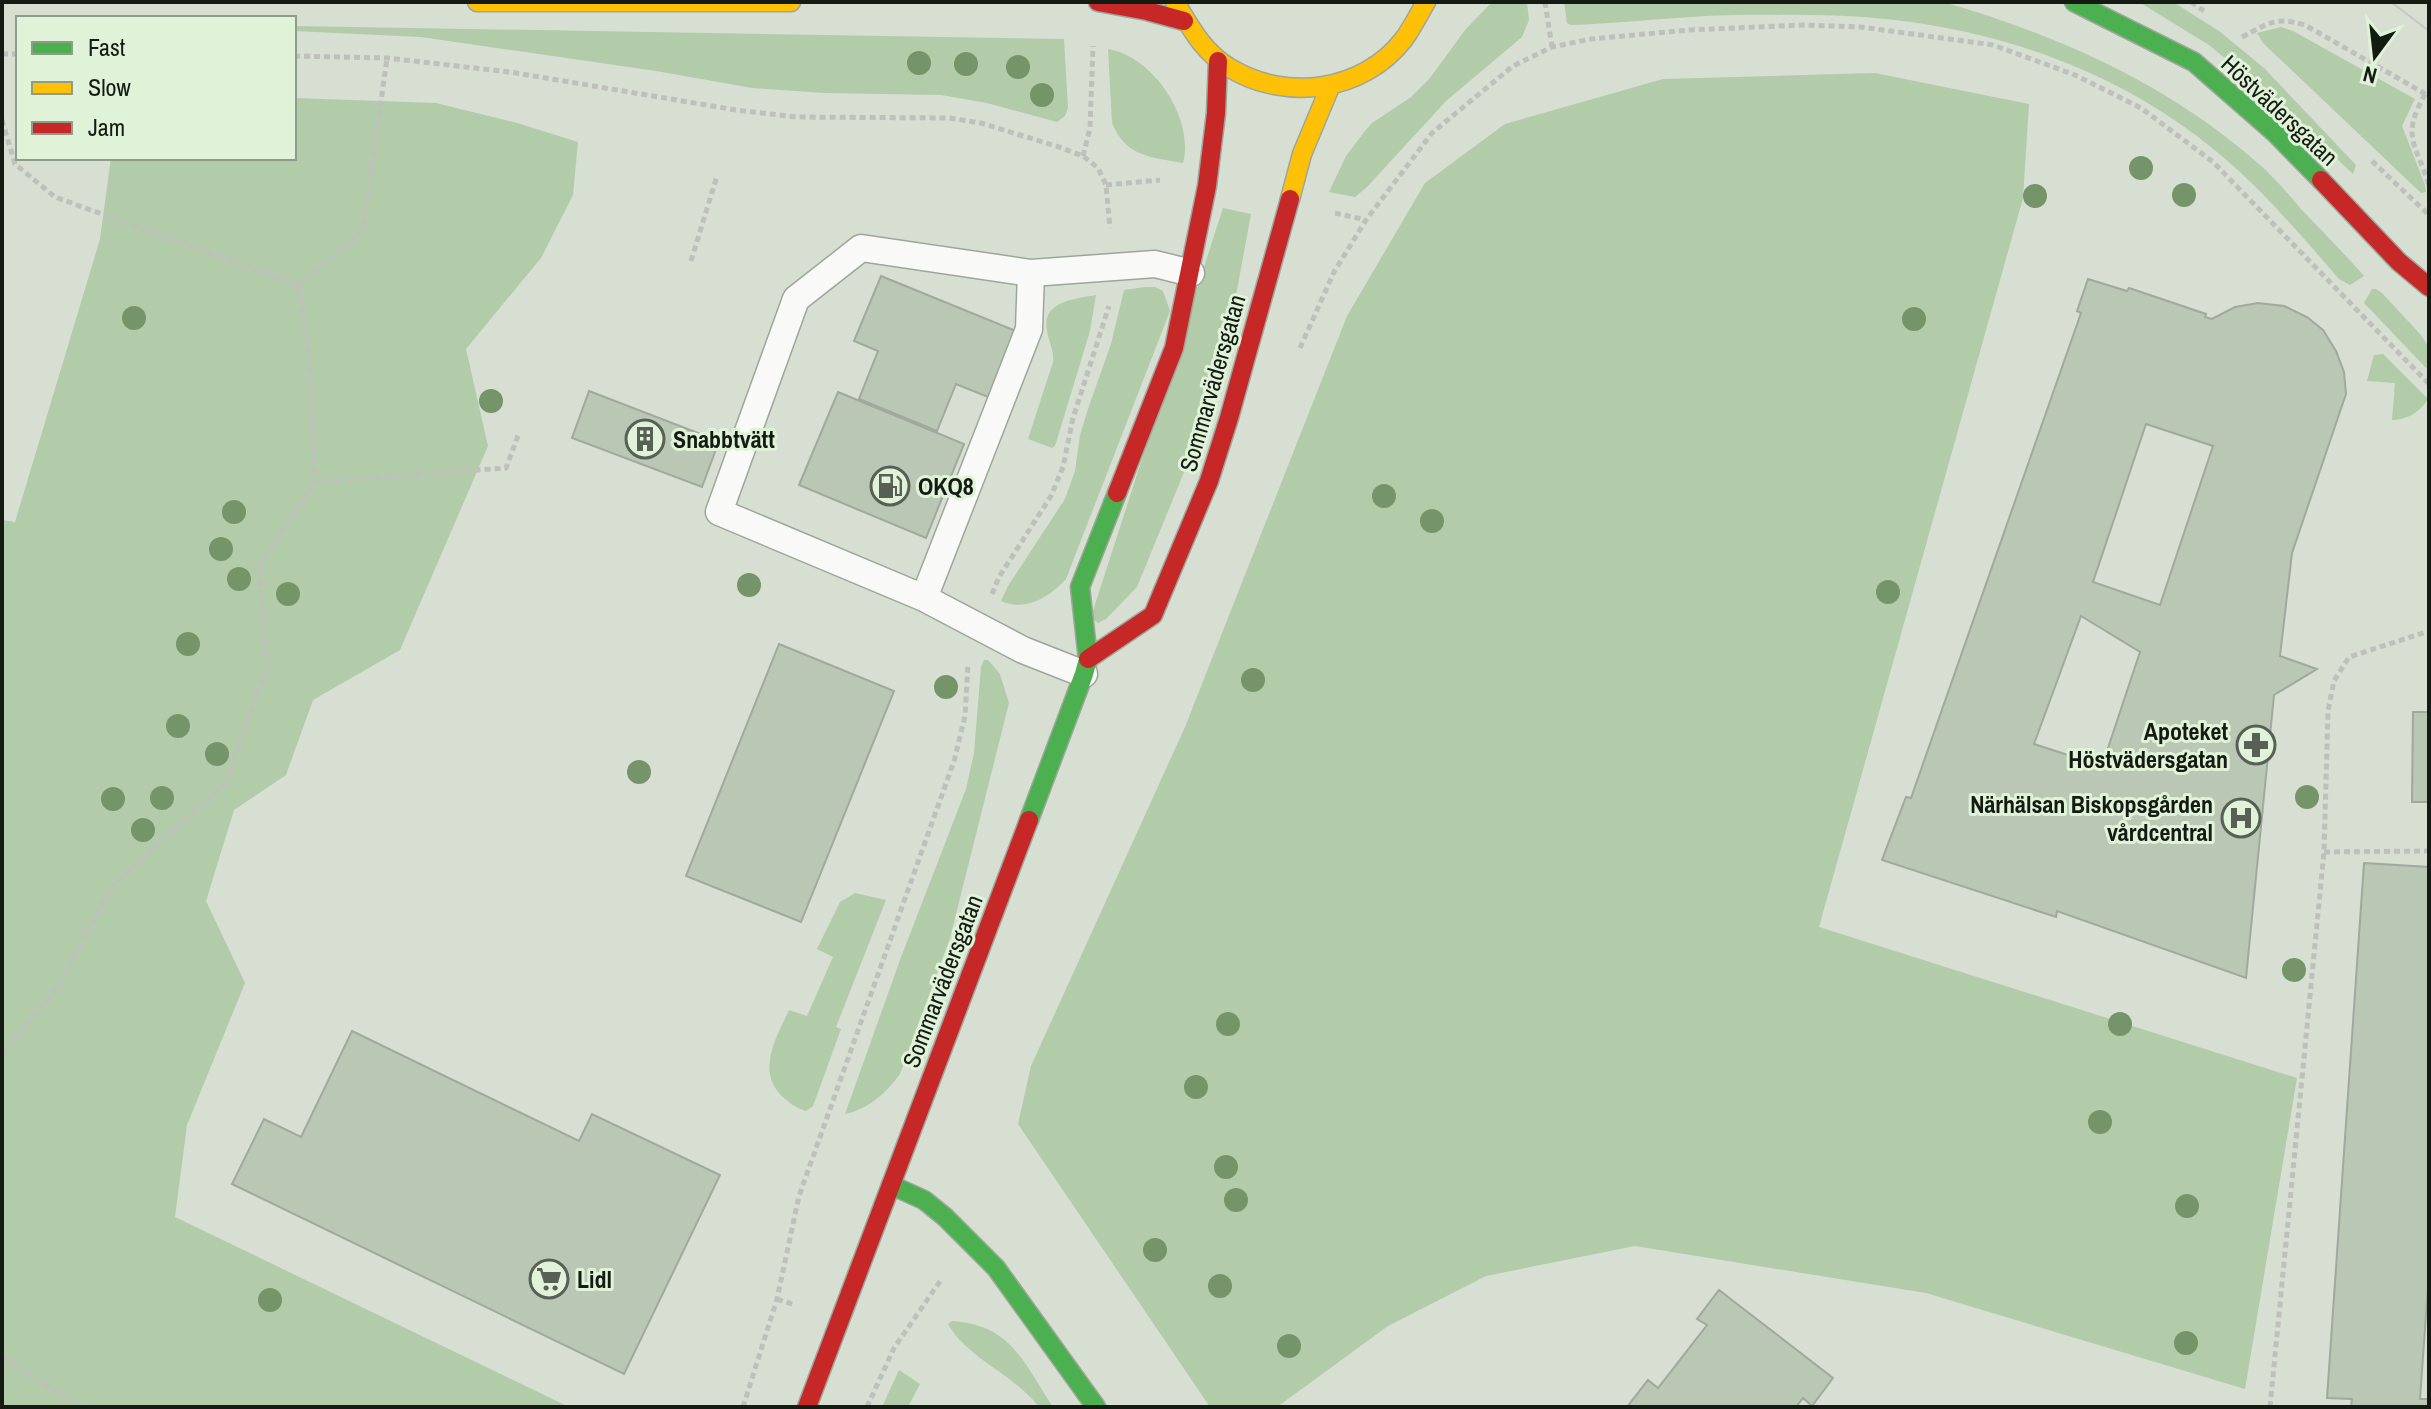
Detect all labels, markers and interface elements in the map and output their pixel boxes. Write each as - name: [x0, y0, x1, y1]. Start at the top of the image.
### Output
- legend: [16, 16, 296, 160]
- north arrow: [2335, 16, 2415, 96]
- text: Fast: [88, 31, 126, 63]
- street label: Höstvädersgatan: [2215, 48, 2345, 172]
- text: N: [2360, 59, 2380, 91]
- text: Slow: [88, 71, 131, 103]
- text: Jam: [88, 111, 125, 143]
- street label: Sommarvädersgatan: [1171, 291, 1253, 475]
- building icon: Snabbtvätt: [624, 418, 666, 460]
- place label: Snabbtvätt: [673, 423, 775, 455]
- fuel station icon: OKQ8: [869, 465, 911, 507]
- place label: OKQ8: [918, 470, 974, 502]
- place label: Apoteket Höstvädersgatan: [2068, 715, 2228, 775]
- pharmacy icon: Apoteket Höstvädersgatan: [2235, 724, 2277, 766]
- place label: Närhälsan Biskopsgården vårdcentral: [1970, 788, 2213, 848]
- hospital icon: Närhälsan Biskopsgården vårdcentral: [2220, 797, 2262, 839]
- street label: Sommarvädersgatan: [894, 890, 990, 1072]
- supermarket icon: Lidl: [528, 1258, 570, 1300]
- place label: Lidl: [577, 1263, 612, 1295]

